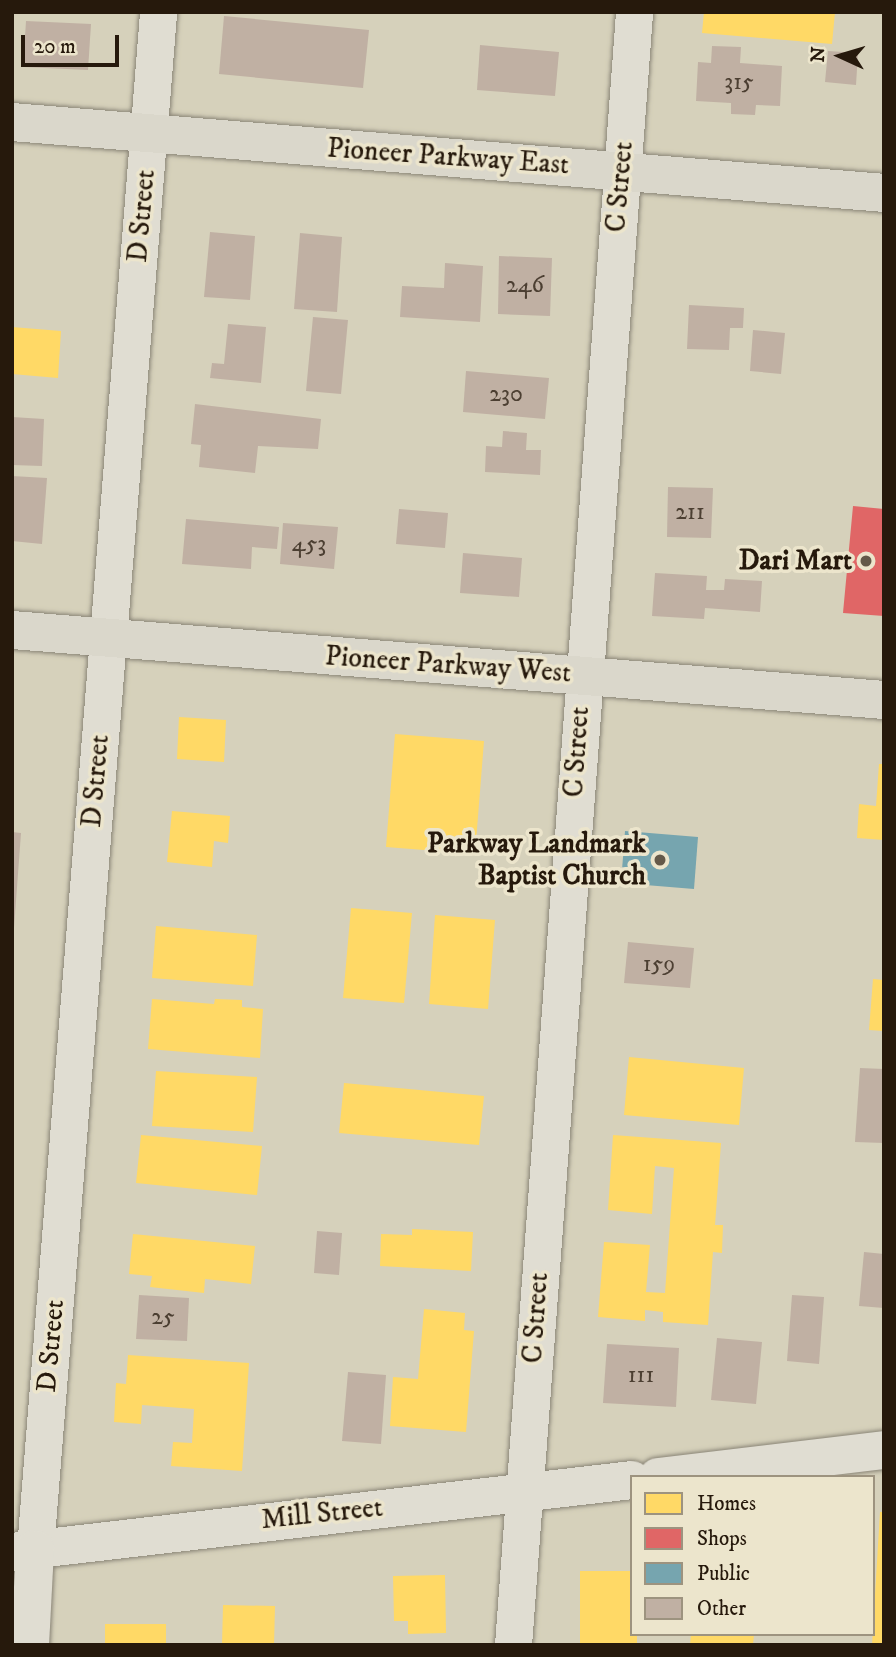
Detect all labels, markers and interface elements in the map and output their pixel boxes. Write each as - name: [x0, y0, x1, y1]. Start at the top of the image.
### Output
- scale bar: [24, 21, 122, 65]
- north arrow: [805, 21, 875, 91]
- text: 20 m: [34, 34, 76, 60]
- text: N: [807, 46, 831, 63]
- house number: 315: [724, 69, 754, 97]
- street label: Pioneer Parkway East: [326, 132, 570, 182]
- street label: C Street: [599, 140, 641, 234]
- street label: D Street: [121, 168, 163, 264]
- house number: 246: [506, 272, 544, 300]
- house number: 230: [489, 381, 523, 409]
- house number: 211: [675, 499, 705, 527]
- house number: 453: [292, 531, 326, 559]
- place label: Dari Mart: [739, 544, 852, 578]
- marker: Dari Mart: [858, 553, 874, 569]
- street label: Pioneer Parkway West: [324, 640, 572, 690]
- street label: C Street: [557, 706, 597, 798]
- street label: D Street: [75, 733, 117, 829]
- place label: Parkway Landmark Baptist Church: [427, 827, 646, 893]
- marker: Parkway Landmark Baptist Church: [652, 852, 668, 868]
- house number: 159: [643, 951, 675, 979]
- street label: C Street: [516, 1272, 556, 1364]
- street label: D Street: [30, 1298, 72, 1394]
- house number: 25: [151, 1304, 175, 1332]
- house number: 111: [628, 1362, 654, 1390]
- legend: [630, 1475, 875, 1636]
- street label: Mill Street: [260, 1491, 384, 1537]
- text: Homes: [697, 1491, 756, 1517]
- text: Shops: [697, 1526, 747, 1552]
- text: Public: [697, 1561, 750, 1587]
- text: Other: [697, 1596, 746, 1622]

